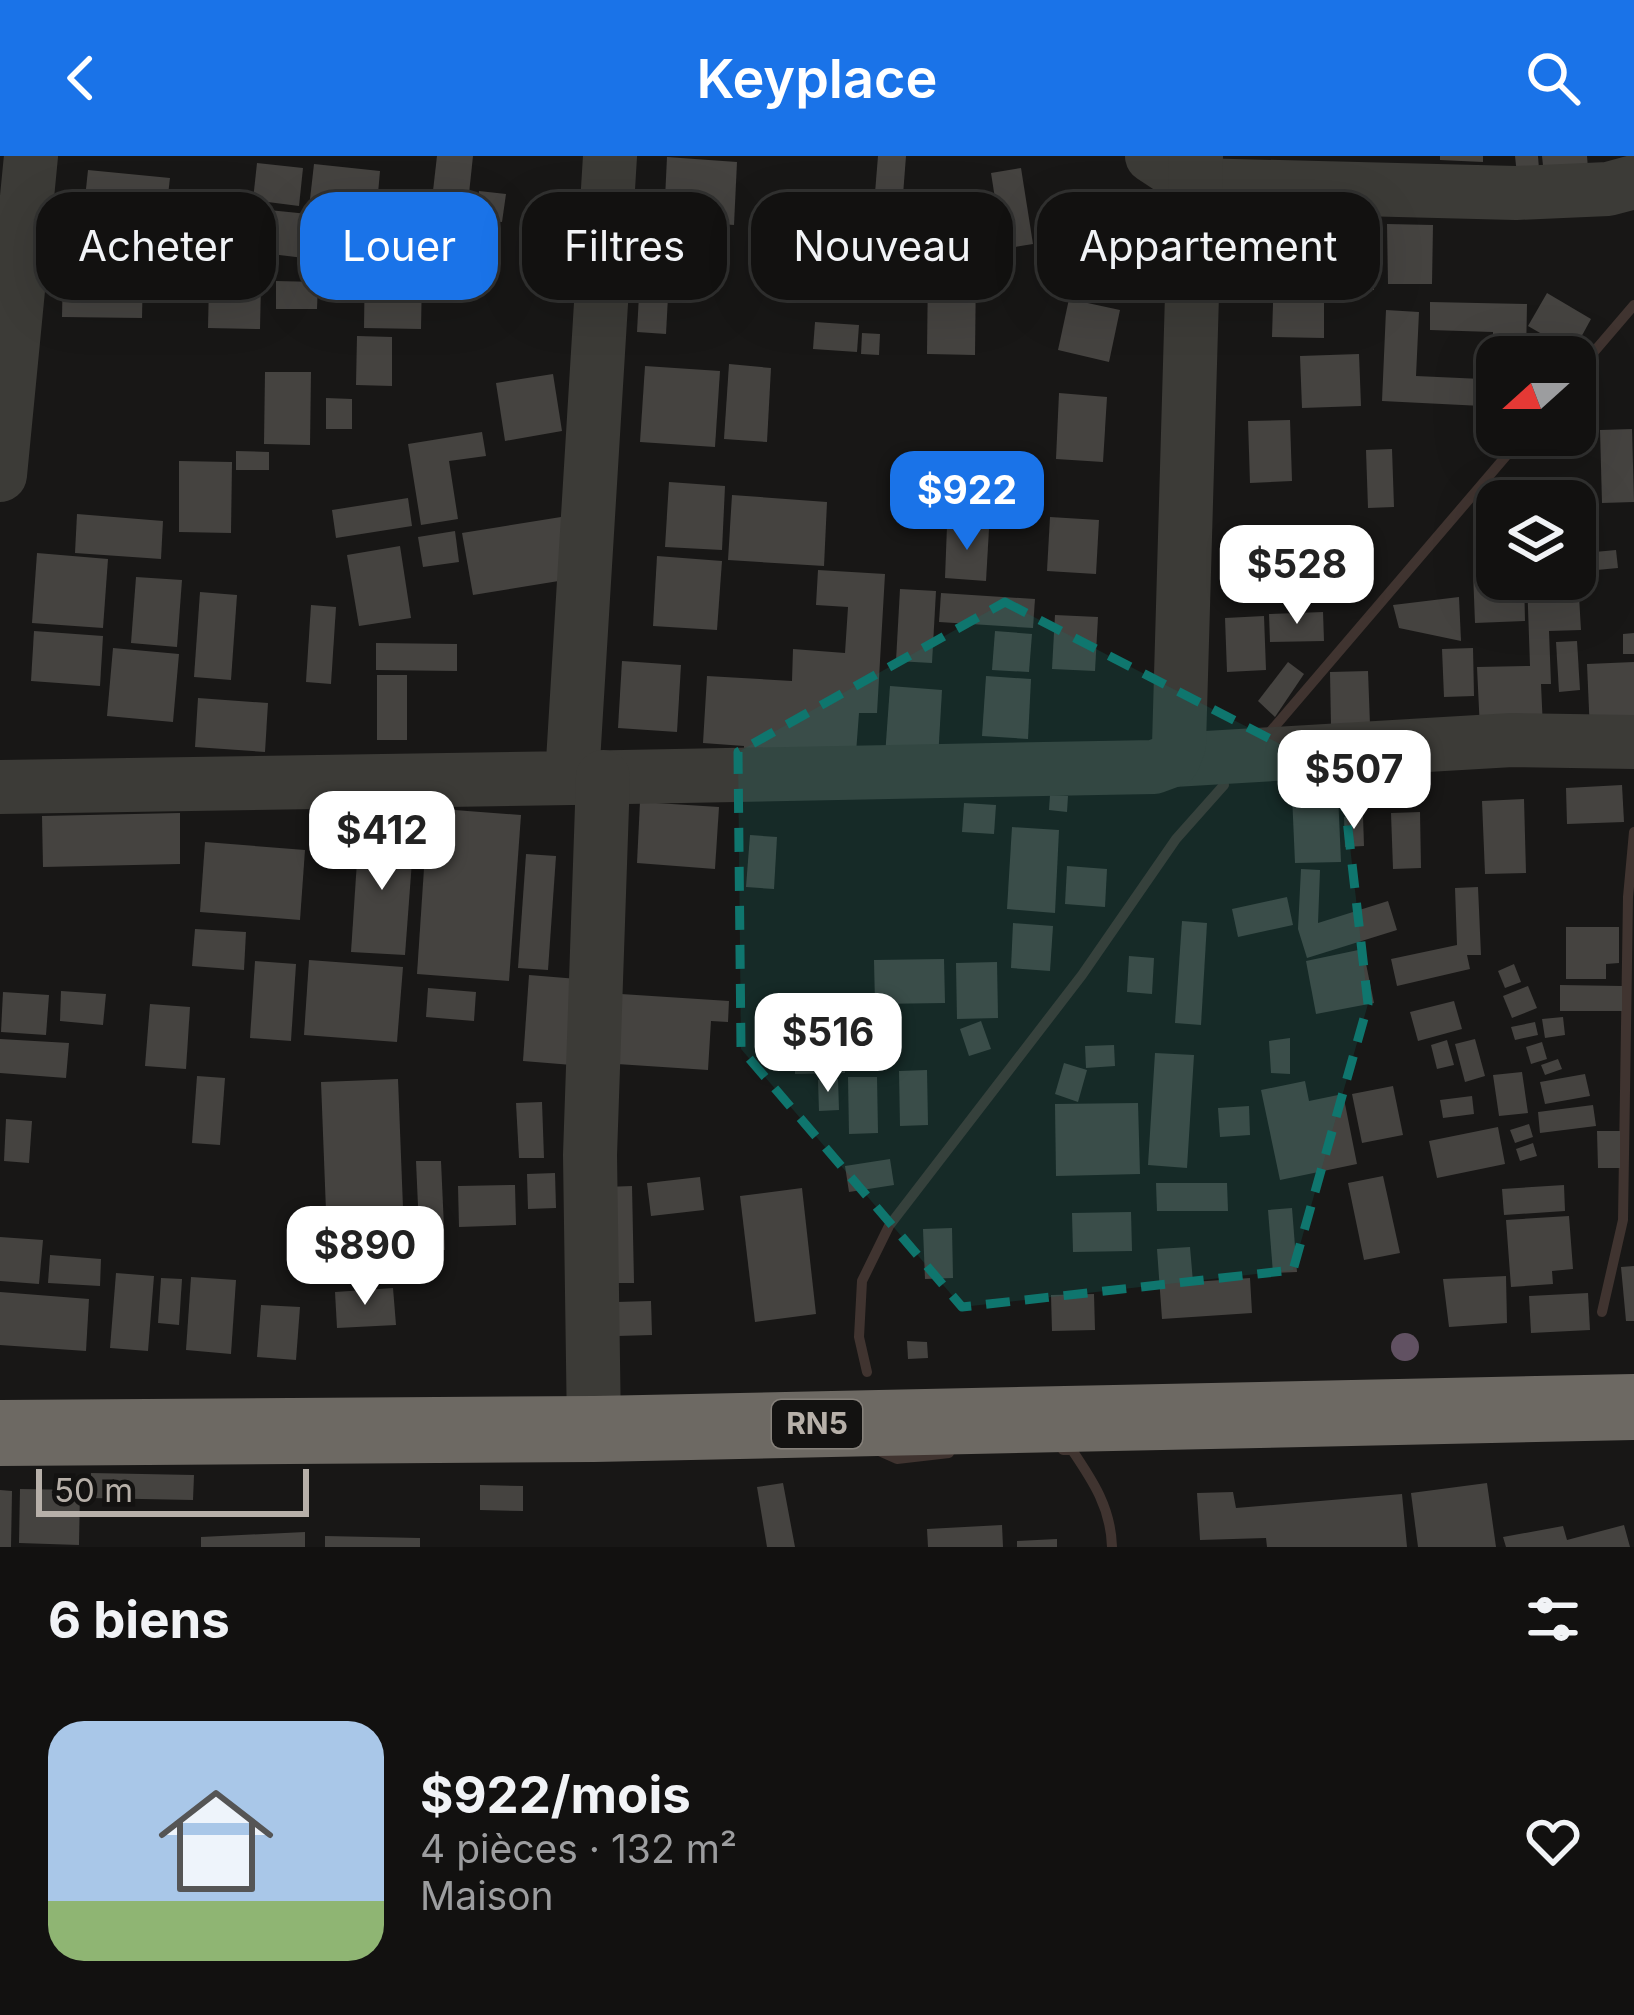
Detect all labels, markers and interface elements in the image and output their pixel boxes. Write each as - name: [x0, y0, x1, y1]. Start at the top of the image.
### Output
- icon: back: [48, 45, 114, 111]
- icon: search: [1520, 45, 1586, 111]
- text: Keyplace: [697, 46, 937, 111]
- chip: Acheter: [36, 192, 276, 300]
- chip: Louer: [300, 192, 498, 300]
- chip: Filtres: [522, 192, 727, 300]
- chip: Nouveau: [751, 192, 1013, 300]
- chip: Appartement: [1037, 192, 1380, 300]
- north arrow: [1476, 336, 1596, 456]
- map controls: [1476, 336, 1596, 600]
- pin: $922: [896, 451, 1038, 553]
- text: $922: [917, 466, 1017, 513]
- button: layers: [1476, 480, 1596, 600]
- pin: $528: [1226, 525, 1368, 627]
- text: $528: [1247, 540, 1347, 587]
- pin: $507: [1283, 730, 1425, 832]
- text: $507: [1305, 745, 1403, 792]
- pin: $412: [311, 791, 453, 893]
- text: $412: [336, 806, 428, 853]
- pin: $516: [757, 993, 899, 1095]
- text: $516: [782, 1008, 874, 1055]
- pin: $890: [294, 1206, 436, 1308]
- text: $890: [314, 1221, 416, 1268]
- road number: RN5: [772, 1400, 862, 1448]
- scale bar: [36, 1463, 309, 1516]
- text: 50 m: [54, 1470, 133, 1510]
- icon: filters: [1520, 1586, 1586, 1652]
- text: 6 biens: [48, 1589, 230, 1650]
- text: $922/mois: [420, 1764, 691, 1825]
- icon: home: [144, 1769, 288, 1913]
- icon: heart: [1520, 1808, 1586, 1874]
- text: 4 pièces · 132 m²: [420, 1825, 737, 1872]
- text: Maison: [420, 1872, 554, 1919]

